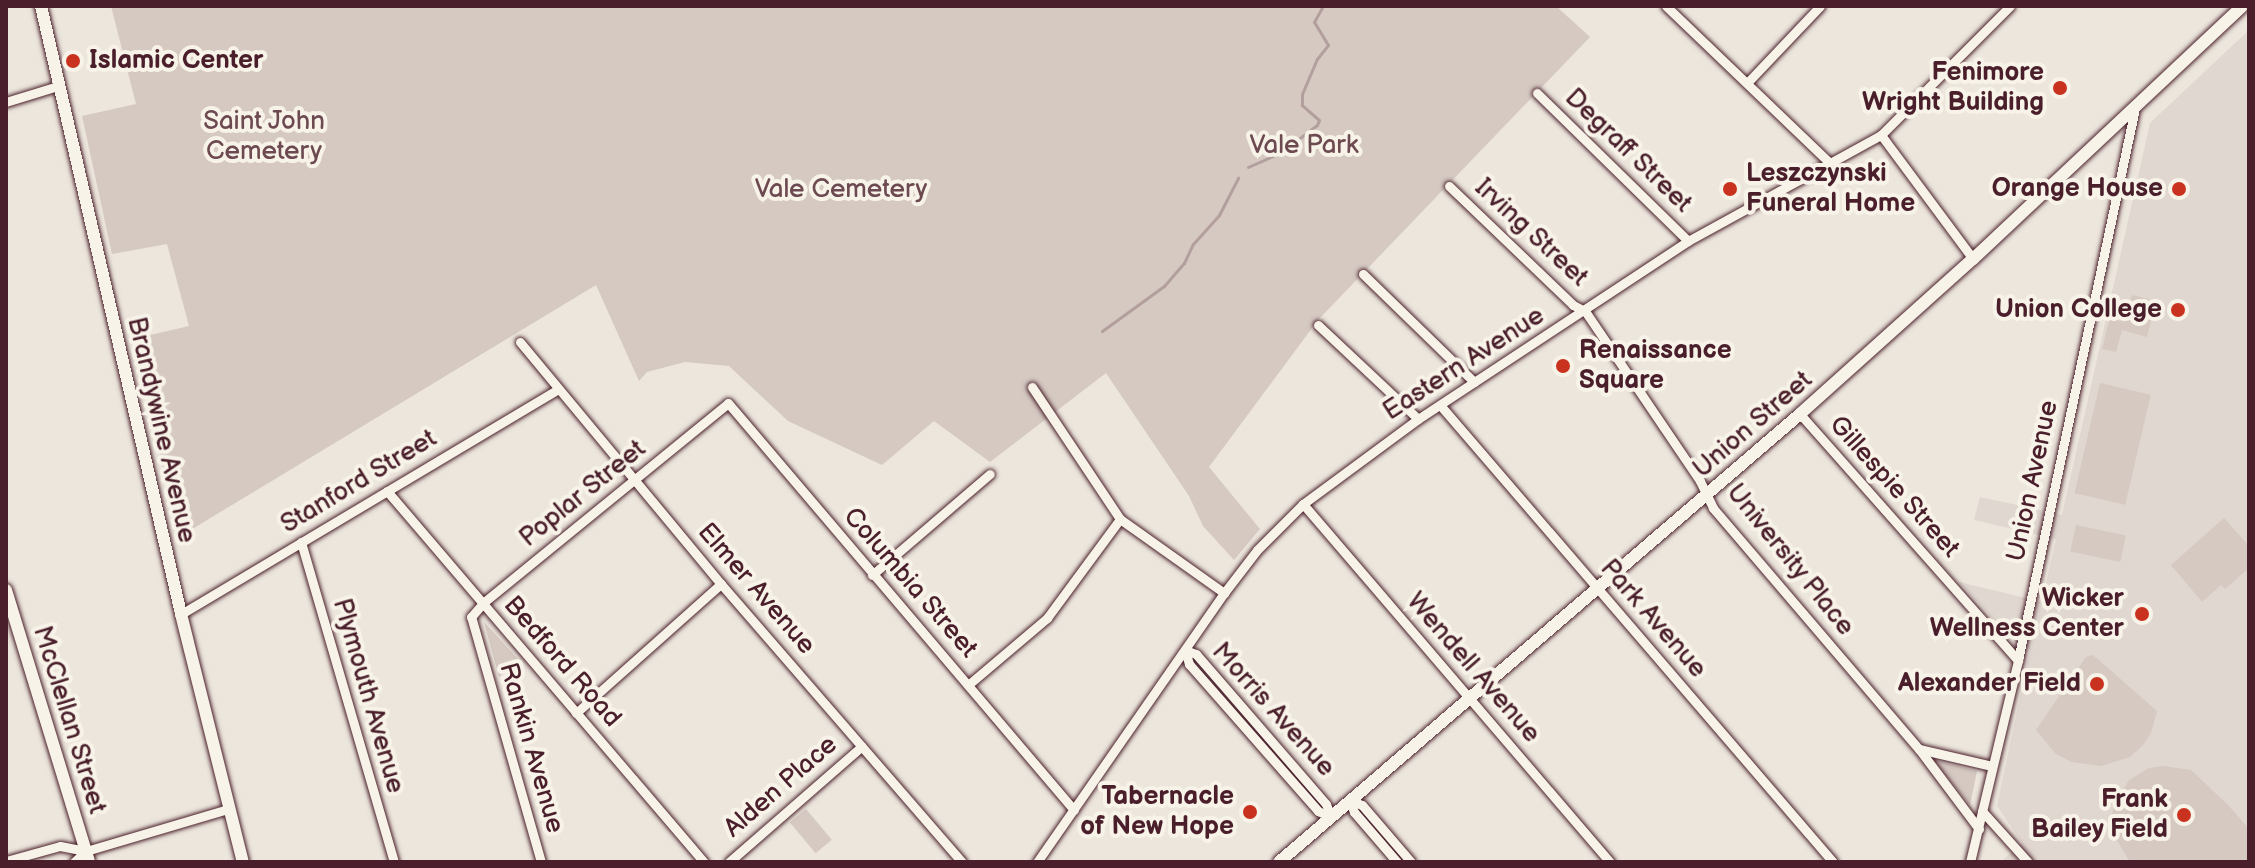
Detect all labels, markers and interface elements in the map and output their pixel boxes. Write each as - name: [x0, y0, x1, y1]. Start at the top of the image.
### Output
- place label: Islamic Center: [89, 45, 263, 77]
- marker: Islamic Center: [64, 52, 82, 70]
- place label: Fenimore Wright Building: [1862, 57, 2044, 118]
- marker: Fenimore Wright Building: [2051, 79, 2069, 97]
- street label: Degraff Street: [1558, 82, 1698, 220]
- park label: Saint John Cemetery: [202, 106, 326, 168]
- park label: Vale Park: [1250, 130, 1358, 162]
- place label: Leszczynski Funeral Home: [1746, 158, 1915, 220]
- street label: Irving Street: [1468, 172, 1594, 294]
- place label: Orange House: [1992, 173, 2163, 205]
- park label: Vale Cemetery: [755, 174, 927, 206]
- marker: Leszczynski Funeral Home: [1721, 180, 1739, 198]
- marker: Orange House: [2170, 180, 2188, 198]
- place label: Union College: [1995, 294, 2162, 326]
- street label: Eastern Avenue: [1378, 300, 1550, 428]
- marker: Union College: [2169, 301, 2187, 319]
- street label: Brandywine Avenue: [120, 314, 202, 546]
- place label: Renaissance Square: [1579, 335, 1732, 396]
- marker: Renaissance Square: [1554, 357, 1572, 375]
- street label: Union Street: [1687, 365, 1819, 485]
- street label: Union Avenue: [2001, 398, 2065, 564]
- street label: Gillespie Street: [1822, 410, 1966, 564]
- street label: Stanford Street: [275, 423, 443, 541]
- street label: Poplar Street: [514, 434, 652, 554]
- street label: University Place: [1719, 477, 1861, 643]
- street label: Columbia Street: [836, 501, 984, 665]
- street label: Elmer Avenue: [691, 517, 821, 661]
- street label: Park Avenue: [1593, 554, 1713, 684]
- place label: Wicker Wellness Center: [1930, 583, 2124, 644]
- street label: Wendell Avenue: [1399, 587, 1547, 749]
- street label: Bedford Road: [497, 590, 627, 734]
- street label: Plymouth Avenue: [325, 595, 411, 797]
- marker: Wicker Wellness Center: [2131, 603, 2153, 625]
- street label: McClellan Street: [26, 622, 112, 818]
- street label: Morris Avenue: [1205, 637, 1341, 783]
- street label: Rankin Avenue: [492, 659, 570, 837]
- place label: Alexander Field: [1898, 668, 2081, 700]
- marker: Alexander Field: [2088, 675, 2106, 693]
- street label: Alden Place: [718, 729, 844, 845]
- place label: Tabernacle of New Hope: [1080, 781, 1234, 842]
- place label: Frank Bailey Field: [2030, 784, 2168, 846]
- marker: Tabernacle of New Hope: [1241, 803, 1259, 821]
- marker: Frank Bailey Field: [2175, 806, 2193, 824]

